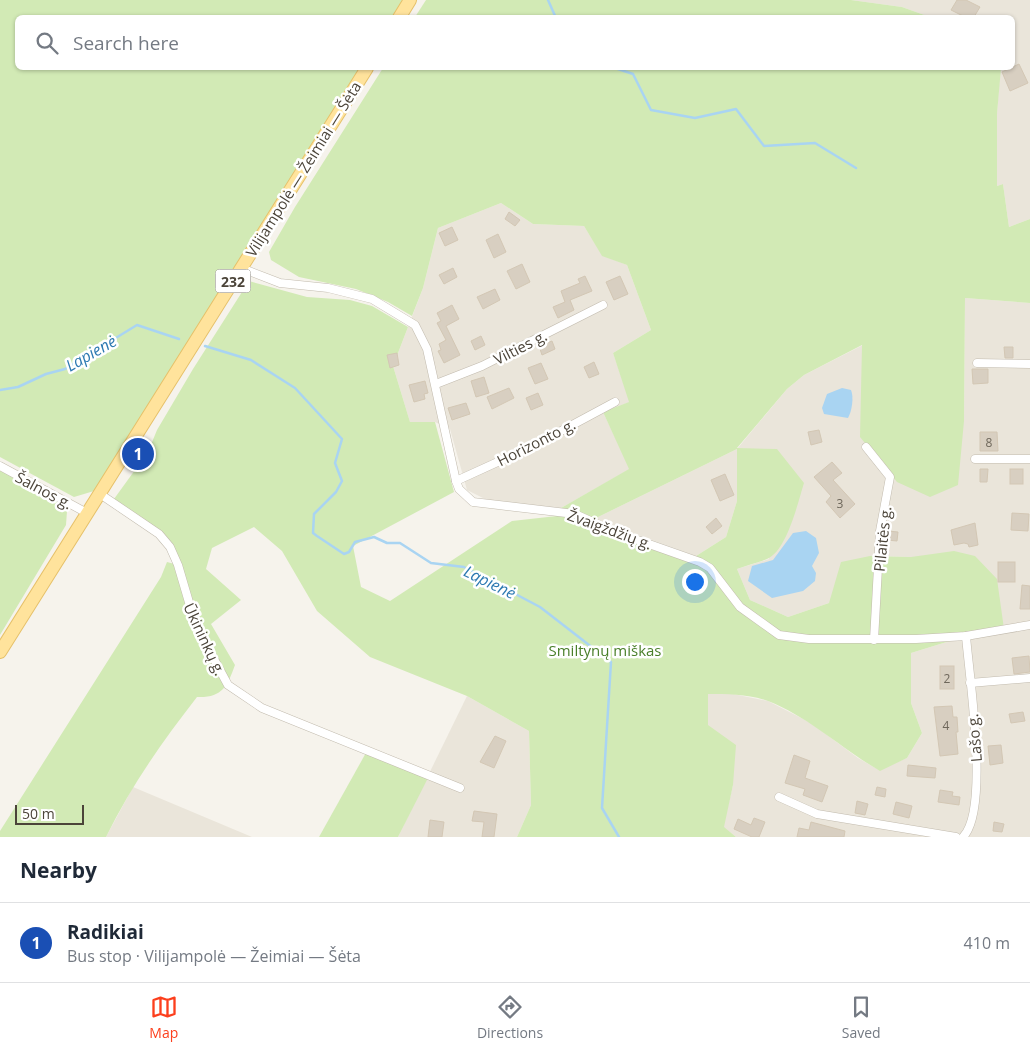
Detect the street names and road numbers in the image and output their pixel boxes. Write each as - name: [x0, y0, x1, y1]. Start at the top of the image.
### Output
- street label: Vilijampolė — Žeimiai — Šėta: [241, 78, 365, 260]
- road number: 232: [216, 270, 250, 292]
- street label: Vilties g.: [490, 325, 550, 369]
- street label: Horizonto g.: [493, 414, 579, 470]
- street label: Šalnos g.: [12, 467, 76, 513]
- street label: Žvaigždžių g.: [565, 504, 655, 554]
- street label: Pilaitės g.: [869, 505, 895, 573]
- street label: Ūkininkų g.: [179, 599, 231, 679]
- street label: Lašo g.: [962, 713, 986, 763]

